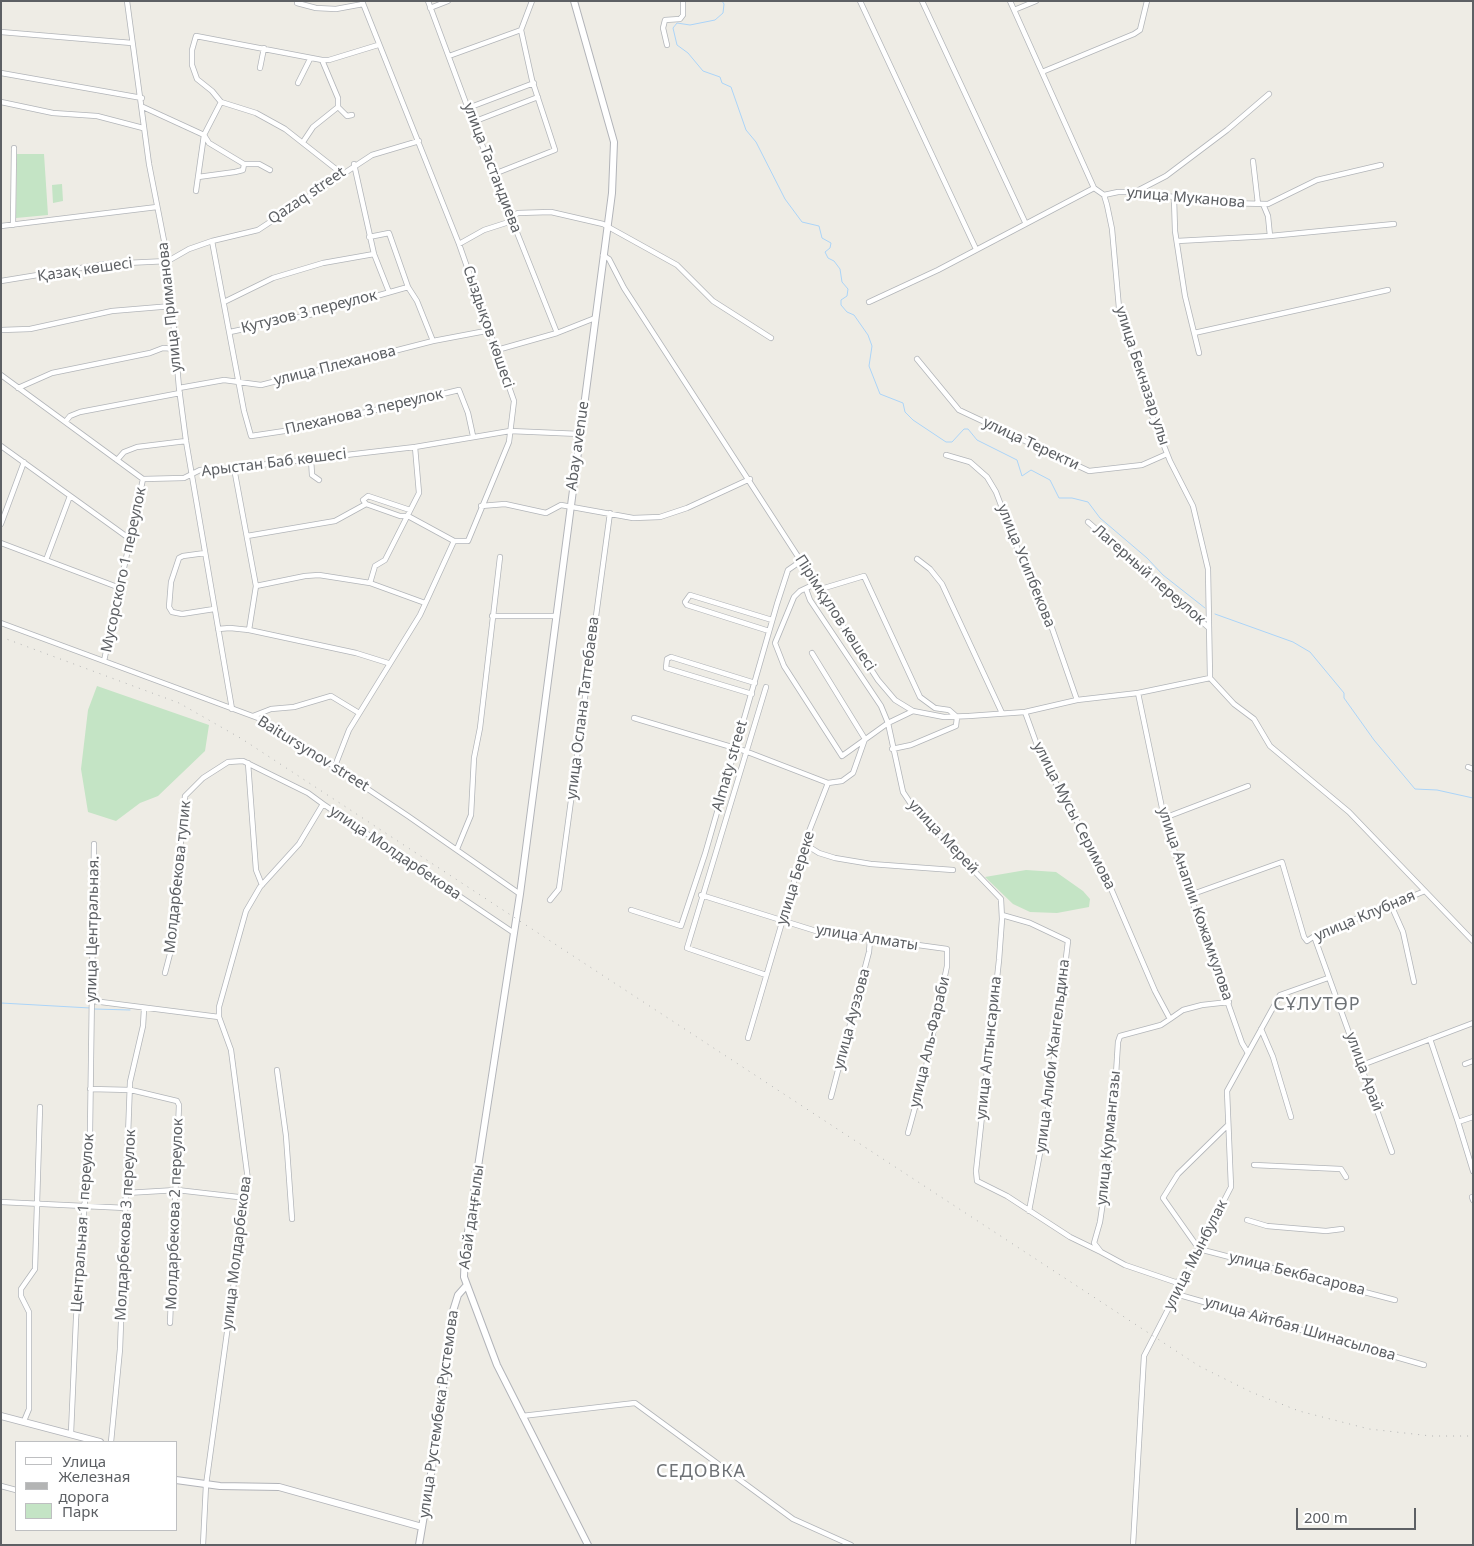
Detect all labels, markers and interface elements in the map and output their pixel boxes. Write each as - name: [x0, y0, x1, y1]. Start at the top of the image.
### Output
- street label: улица Тастандиева: [459, 100, 525, 236]
- street label: Qazaq street: [265, 164, 349, 228]
- street label: улица Муканова: [1126, 184, 1246, 212]
- street label: улица Приманова: [154, 241, 186, 373]
- street label: Қазақ көшесі: [36, 254, 134, 286]
- street label: Сыздықов көшесі: [459, 264, 517, 390]
- street label: Кутузов 3 переулок: [239, 286, 379, 338]
- street label: улица Бекназар улы: [1111, 304, 1173, 448]
- street label: улица Плеханова: [272, 342, 398, 390]
- street label: Плеханова 3 переулок: [283, 385, 445, 439]
- street label: Abay avenue: [563, 400, 593, 492]
- street label: улица Теректи: [980, 414, 1082, 474]
- street label: Арыстан Баб көшесі: [200, 445, 348, 481]
- street label: Мусорского 1 переулок: [98, 486, 150, 654]
- street label: улица Усипбекова: [993, 502, 1059, 630]
- street label: Лагерный переулок: [1089, 521, 1209, 629]
- street label: Пірімқұлов көшесі: [791, 551, 879, 675]
- street label: улица Ослана Таттебаева: [563, 615, 603, 801]
- street label: Baitursynov street: [254, 712, 372, 796]
- street label: Almaty street: [708, 718, 752, 814]
- street label: улица Мусы Серимова: [1029, 739, 1119, 893]
- street label: улица Мерей: [904, 796, 982, 878]
- street label: Молдарбекова тупик: [161, 800, 195, 954]
- street label: улица Молдарбекова: [326, 802, 464, 904]
- street label: улица Анапии Кожамкулова: [1153, 805, 1237, 1003]
- street label: улица Береке: [773, 829, 819, 927]
- street label: улица Центральная.: [83, 856, 103, 1002]
- street label: улица Клубная: [1312, 887, 1418, 945]
- street label: улица Алматы: [815, 921, 919, 955]
- street label: улица Алиби Жангельдина: [1032, 958, 1074, 1154]
- street label: улица Ауэзова: [830, 967, 874, 1071]
- street label: улица Аль-Фараби: [906, 975, 954, 1109]
- street label: улица Алтынсарина: [973, 975, 1005, 1121]
- district label: СҰЛУТӨР: [1272, 994, 1362, 1016]
- street label: улица Арай: [1341, 1030, 1387, 1114]
- street label: улица Курмангазы: [1093, 1070, 1125, 1206]
- street label: Молдарбекова 2 переулок: [163, 1118, 187, 1310]
- street label: Молдарбекова 3 переулок: [112, 1129, 140, 1321]
- street label: Центральная 1 переулок: [68, 1133, 98, 1313]
- street label: Абай даңғылы: [456, 1164, 488, 1270]
- street label: улица Молдарбекова: [219, 1175, 255, 1331]
- street label: улица Мынбулак: [1160, 1197, 1232, 1313]
- street label: улица Бекбасарова: [1227, 1248, 1367, 1300]
- street label: улица Айтбая Шинасылова: [1202, 1293, 1398, 1365]
- street label: улица Рустембека Рустемова: [415, 1309, 463, 1519]
- legend: [15, 1441, 178, 1531]
- text: Улица: [62, 1451, 106, 1471]
- district label: СЕДОВКА: [655, 1461, 747, 1483]
- text: Железная дорога: [58, 1466, 131, 1506]
- scale bar: [1299, 1498, 1419, 1530]
- text: Парк: [62, 1501, 98, 1521]
- text: 200 m: [1304, 1507, 1348, 1527]

